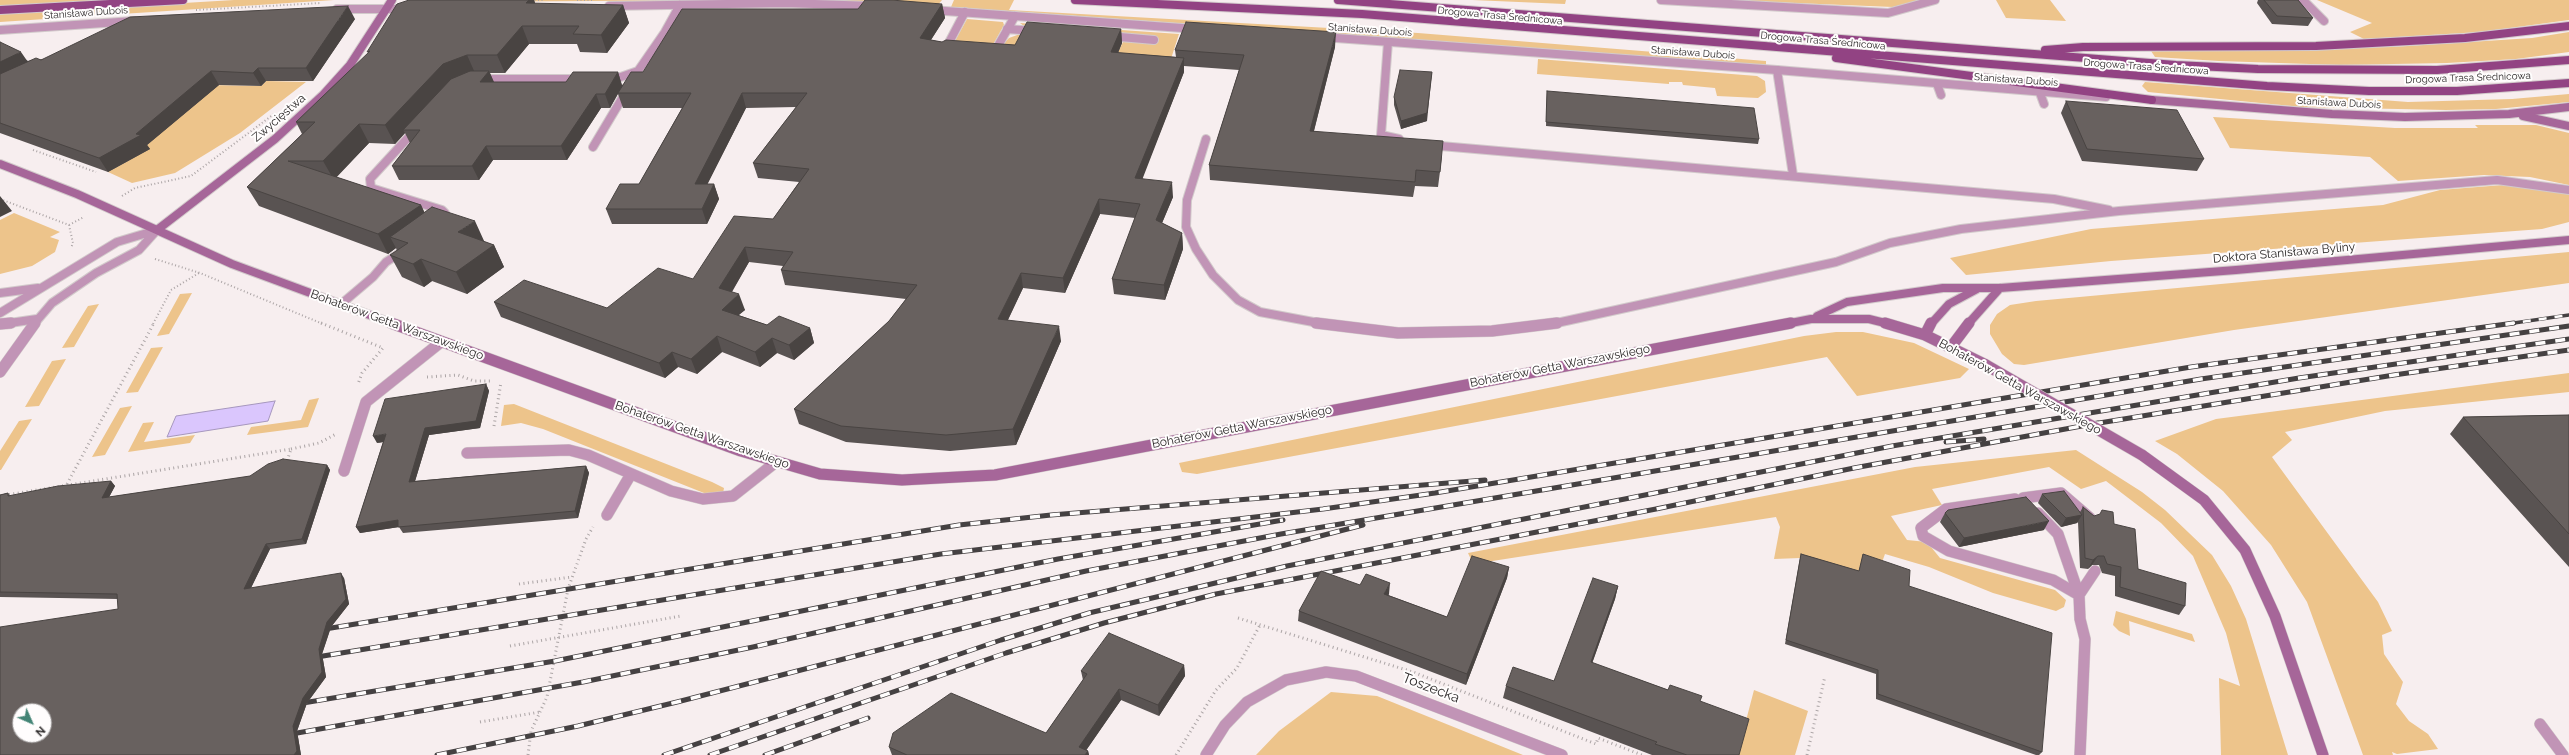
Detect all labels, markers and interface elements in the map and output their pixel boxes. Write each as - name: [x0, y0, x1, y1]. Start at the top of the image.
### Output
- street label: Stanisława Dubois: [44, 4, 128, 22]
- street label: Drogowa Trasa Średnicowa: [1437, 5, 1563, 27]
- street label: Stanisława Dubois: [1328, 21, 1412, 39]
- street label: Drogowa Trasa Średnicowa: [1760, 30, 1886, 52]
- street label: Stanisława Dubois: [1651, 44, 1735, 62]
- street label: Drogowa Trasa Średnicowa: [2083, 57, 2209, 77]
- street label: Drogowa Trasa Średnicowa: [2405, 70, 2531, 86]
- street label: Stanisława Dubois: [1974, 71, 2058, 89]
- street label: Zwycięstwa: [250, 91, 308, 145]
- street label: Stanisława Dubois: [2297, 95, 2381, 111]
- street label: Doktora Stanisława Byliny: [2212, 240, 2356, 266]
- street label: Bohaterów Getta Warszawskiego: [308, 287, 486, 363]
- street label: Bohaterów Getta Warszawskiego: [1936, 336, 2104, 438]
- street label: Bohaterów Getta Warszawskiego: [1469, 341, 1651, 391]
- street label: Bohaterów Getta Warszawskiego: [613, 398, 791, 472]
- street label: Bohaterów Getta Warszawskiego: [1151, 402, 1333, 452]
- street label: Toszecka: [1400, 669, 1462, 707]
- north arrow: [12, 703, 52, 743]
- text: N: [33, 724, 48, 739]

